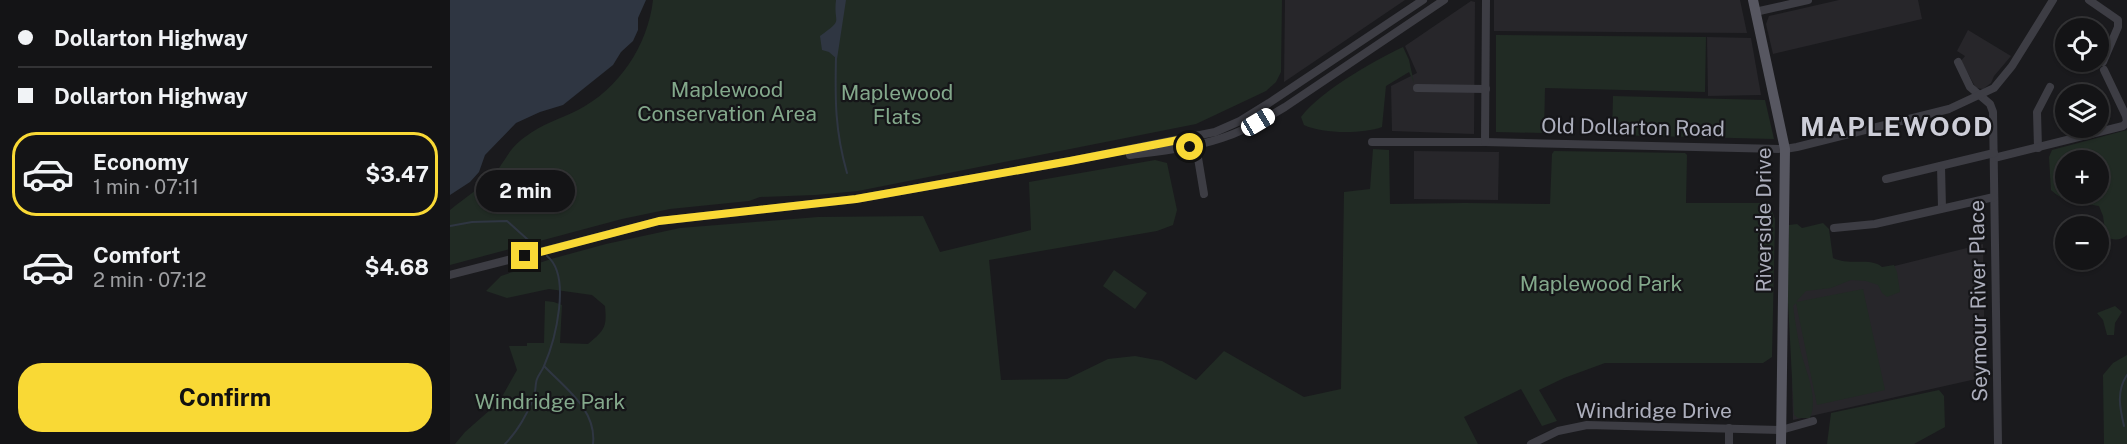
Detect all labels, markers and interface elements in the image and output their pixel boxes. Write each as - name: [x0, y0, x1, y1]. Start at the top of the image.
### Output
- map controls: [2055, 18, 2109, 270]
- button: locate: [2055, 18, 2109, 72]
- text: Dollarton Highway: [54, 25, 248, 51]
- park label: Maplewood Conservation Area: [637, 77, 817, 126]
- park label: Maplewood Flats: [841, 80, 953, 129]
- text: Dollarton Highway: [54, 83, 248, 109]
- button: layers: [2055, 84, 2109, 138]
- car: [1238, 105, 1278, 139]
- district label: MAPLEWOOD: [1800, 110, 1994, 142]
- street label: Old Dollarton Road: [1541, 113, 1725, 141]
- route start: [1176, 133, 1203, 160]
- icon: car: [21, 147, 75, 201]
- street label: Riverside Drive: [1751, 147, 1776, 293]
- text: Economy: [93, 149, 189, 175]
- button: +: [2055, 150, 2109, 204]
- text: $3.47: [365, 161, 429, 187]
- callout: 2 min: [476, 169, 574, 211]
- text: 1 min · 07:11: [93, 175, 199, 199]
- text: 2 min: [499, 179, 552, 203]
- street label: Seymour River Place: [1964, 200, 1992, 402]
- button: −: [2055, 216, 2109, 270]
- icon: car: [21, 240, 75, 294]
- text: Comfort: [93, 242, 180, 268]
- route end: [511, 242, 538, 269]
- text: $4.68: [364, 254, 429, 280]
- text: 2 min · 07:12: [93, 268, 206, 292]
- park label: Maplewood Park: [1520, 271, 1682, 296]
- button: Confirm: [18, 363, 432, 432]
- park label: Windridge Park: [475, 389, 625, 414]
- street label: Windridge Drive: [1576, 398, 1732, 423]

